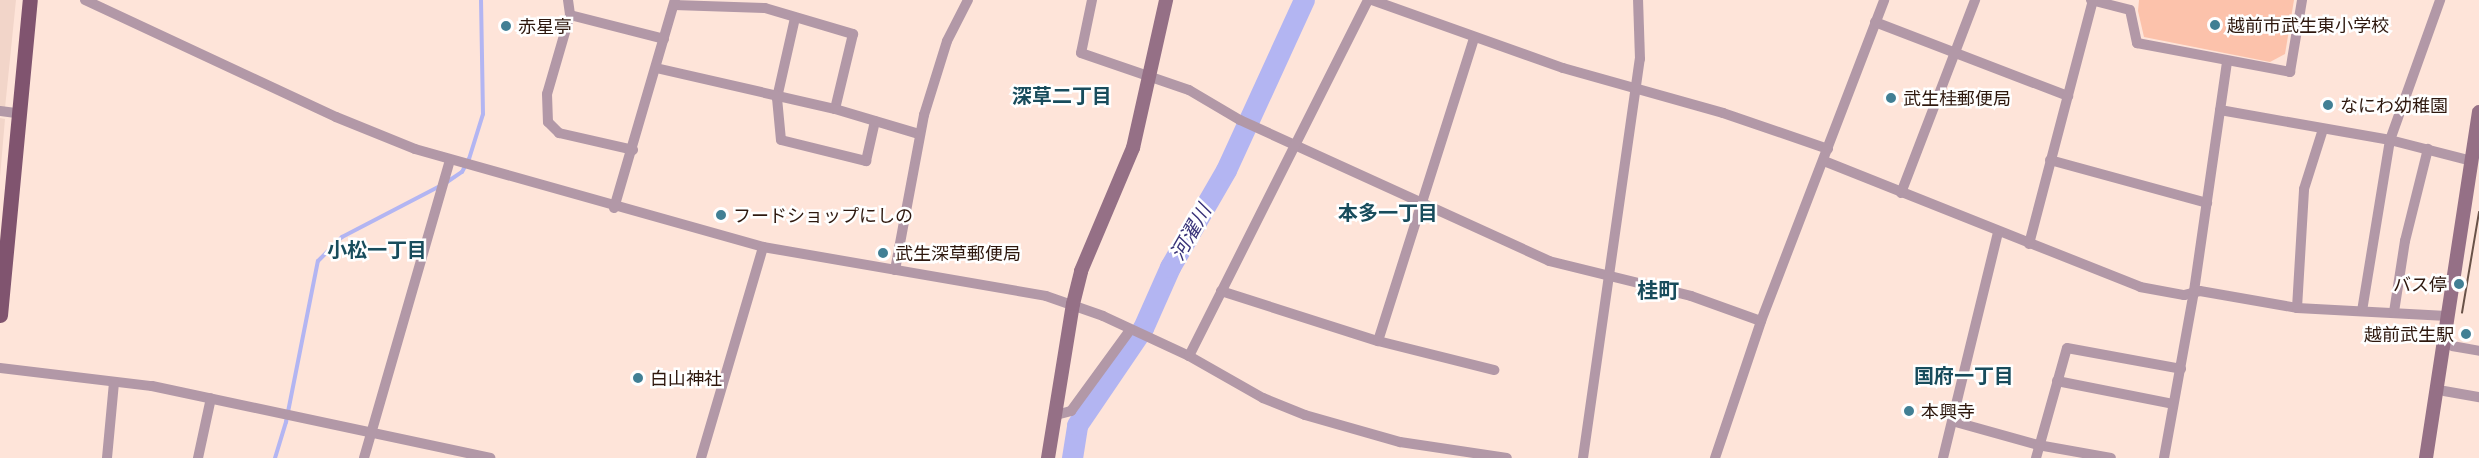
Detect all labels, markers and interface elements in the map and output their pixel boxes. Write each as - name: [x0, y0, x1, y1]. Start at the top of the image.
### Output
- place label: 越前市武生東小学校: [2227, 14, 2389, 36]
- place label: 赤星亭: [518, 15, 572, 37]
- marker: 越前市武生東小学校: [2208, 18, 2222, 32]
- marker: 赤星亭: [499, 19, 513, 33]
- district label: 深草二丁目: [1012, 83, 1112, 107]
- place label: 武生桂郵便局: [1903, 87, 2011, 109]
- marker: 武生桂郵便局: [1884, 91, 1898, 105]
- place label: なにわ幼稚園: [2340, 94, 2448, 116]
- marker: なにわ幼稚園: [2321, 98, 2335, 112]
- water label: 河濯川: [1165, 200, 1215, 264]
- district label: 本多一丁目: [1338, 200, 1438, 224]
- place label: フードショップにしの: [733, 204, 913, 226]
- marker: フードショップにしの: [714, 208, 728, 222]
- district label: 小松一丁目: [327, 237, 427, 261]
- place label: 武生深草郵便局: [895, 242, 1021, 264]
- marker: 武生深草郵便局: [876, 246, 890, 260]
- place label: バス停: [2393, 273, 2447, 295]
- district label: 桂町: [1637, 277, 1679, 303]
- marker: バス停: [2452, 277, 2466, 291]
- place label: 越前武生駅: [2364, 323, 2454, 345]
- marker: 越前武生駅: [2459, 327, 2473, 341]
- district label: 国府一丁目: [1914, 363, 2014, 387]
- place label: 白山神社: [650, 367, 722, 389]
- marker: 白山神社: [631, 371, 645, 385]
- place label: 本興寺: [1921, 400, 1975, 422]
- marker: 本興寺: [1902, 404, 1916, 418]

